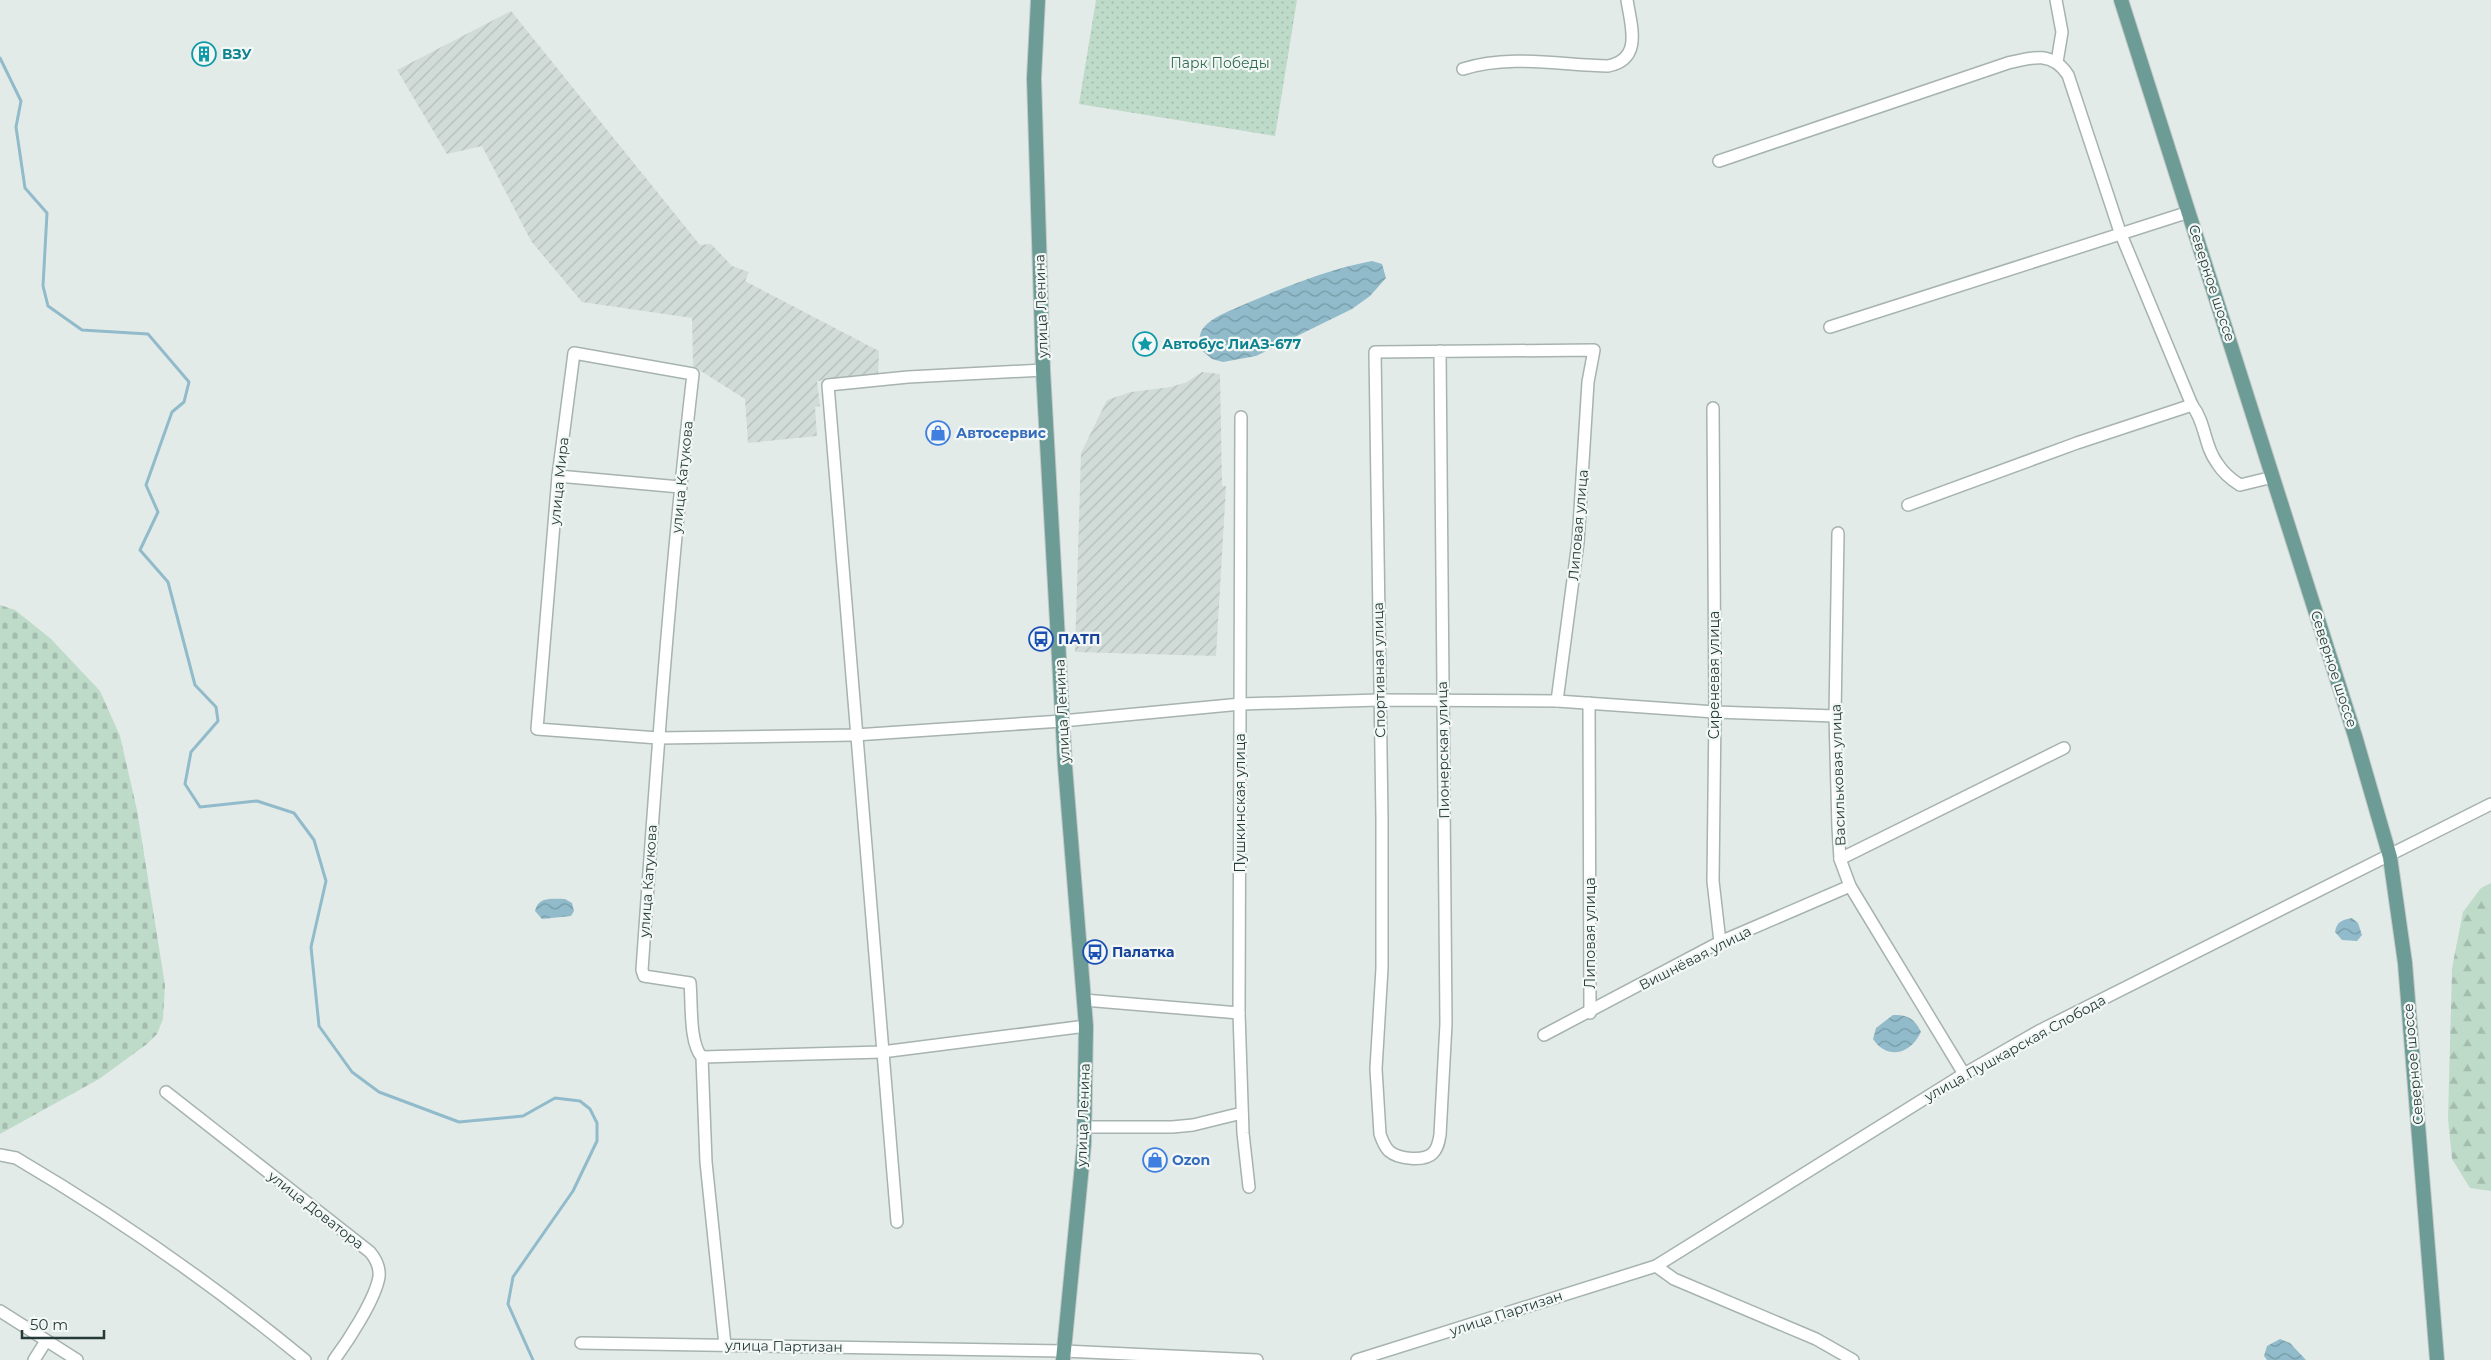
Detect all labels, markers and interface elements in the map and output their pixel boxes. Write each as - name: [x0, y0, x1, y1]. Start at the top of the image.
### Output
- building icon: ВЗУ: [191, 41, 217, 67]
- place label: ВЗУ: [222, 45, 252, 63]
- park label: Парк Победы: [1170, 54, 1270, 72]
- street label: Северное шоссе: [2185, 222, 2239, 344]
- street label: улица Ленина: [1030, 254, 1052, 359]
- place icon: Автобус ЛиАЗ-677: [1132, 331, 1158, 357]
- place label: Автобус ЛиАЗ-677: [1162, 335, 1302, 353]
- street label: улица Катукова: [667, 420, 697, 535]
- shop icon: Автосервис: [925, 420, 951, 446]
- place label: Автосервис: [956, 424, 1047, 442]
- street label: улица Мира: [545, 436, 573, 527]
- street label: Липовая улица: [1564, 469, 1592, 581]
- street label: Спортивная улица: [1369, 602, 1389, 738]
- street label: Северное шоссе: [2307, 608, 2361, 730]
- street label: Сиреневая улица: [1705, 611, 1723, 739]
- bus stop icon: ПАТП: [1028, 626, 1054, 652]
- place label: ПАТП: [1058, 630, 1100, 648]
- street label: улица Ленина: [1050, 659, 1074, 764]
- street label: Пионерская улица: [1433, 681, 1453, 819]
- street label: Васильковая улица: [1827, 704, 1849, 846]
- street label: Пушкинская улица: [1231, 733, 1249, 873]
- street label: улица Катукова: [635, 824, 661, 939]
- street label: Липовая улица: [1581, 877, 1599, 989]
- street label: Вишнёвая улица: [1636, 922, 1754, 994]
- bus stop icon: Палатка: [1082, 939, 1108, 965]
- place label: Палатка: [1112, 943, 1174, 961]
- street label: улица Пушкарская Слобода: [1920, 991, 2109, 1106]
- street label: Северное шоссе: [2399, 1003, 2427, 1125]
- street label: улица Ленина: [1072, 1063, 1094, 1168]
- shop icon: Ozon: [1142, 1147, 1168, 1173]
- place label: Ozon: [1172, 1151, 1210, 1169]
- street label: улица Доватора: [264, 1166, 368, 1253]
- street label: улица Партизан: [1446, 1286, 1565, 1340]
- scale bar: [22, 1308, 105, 1340]
- text: 50 m: [30, 1315, 68, 1334]
- street label: улица Партизан: [724, 1336, 843, 1356]

